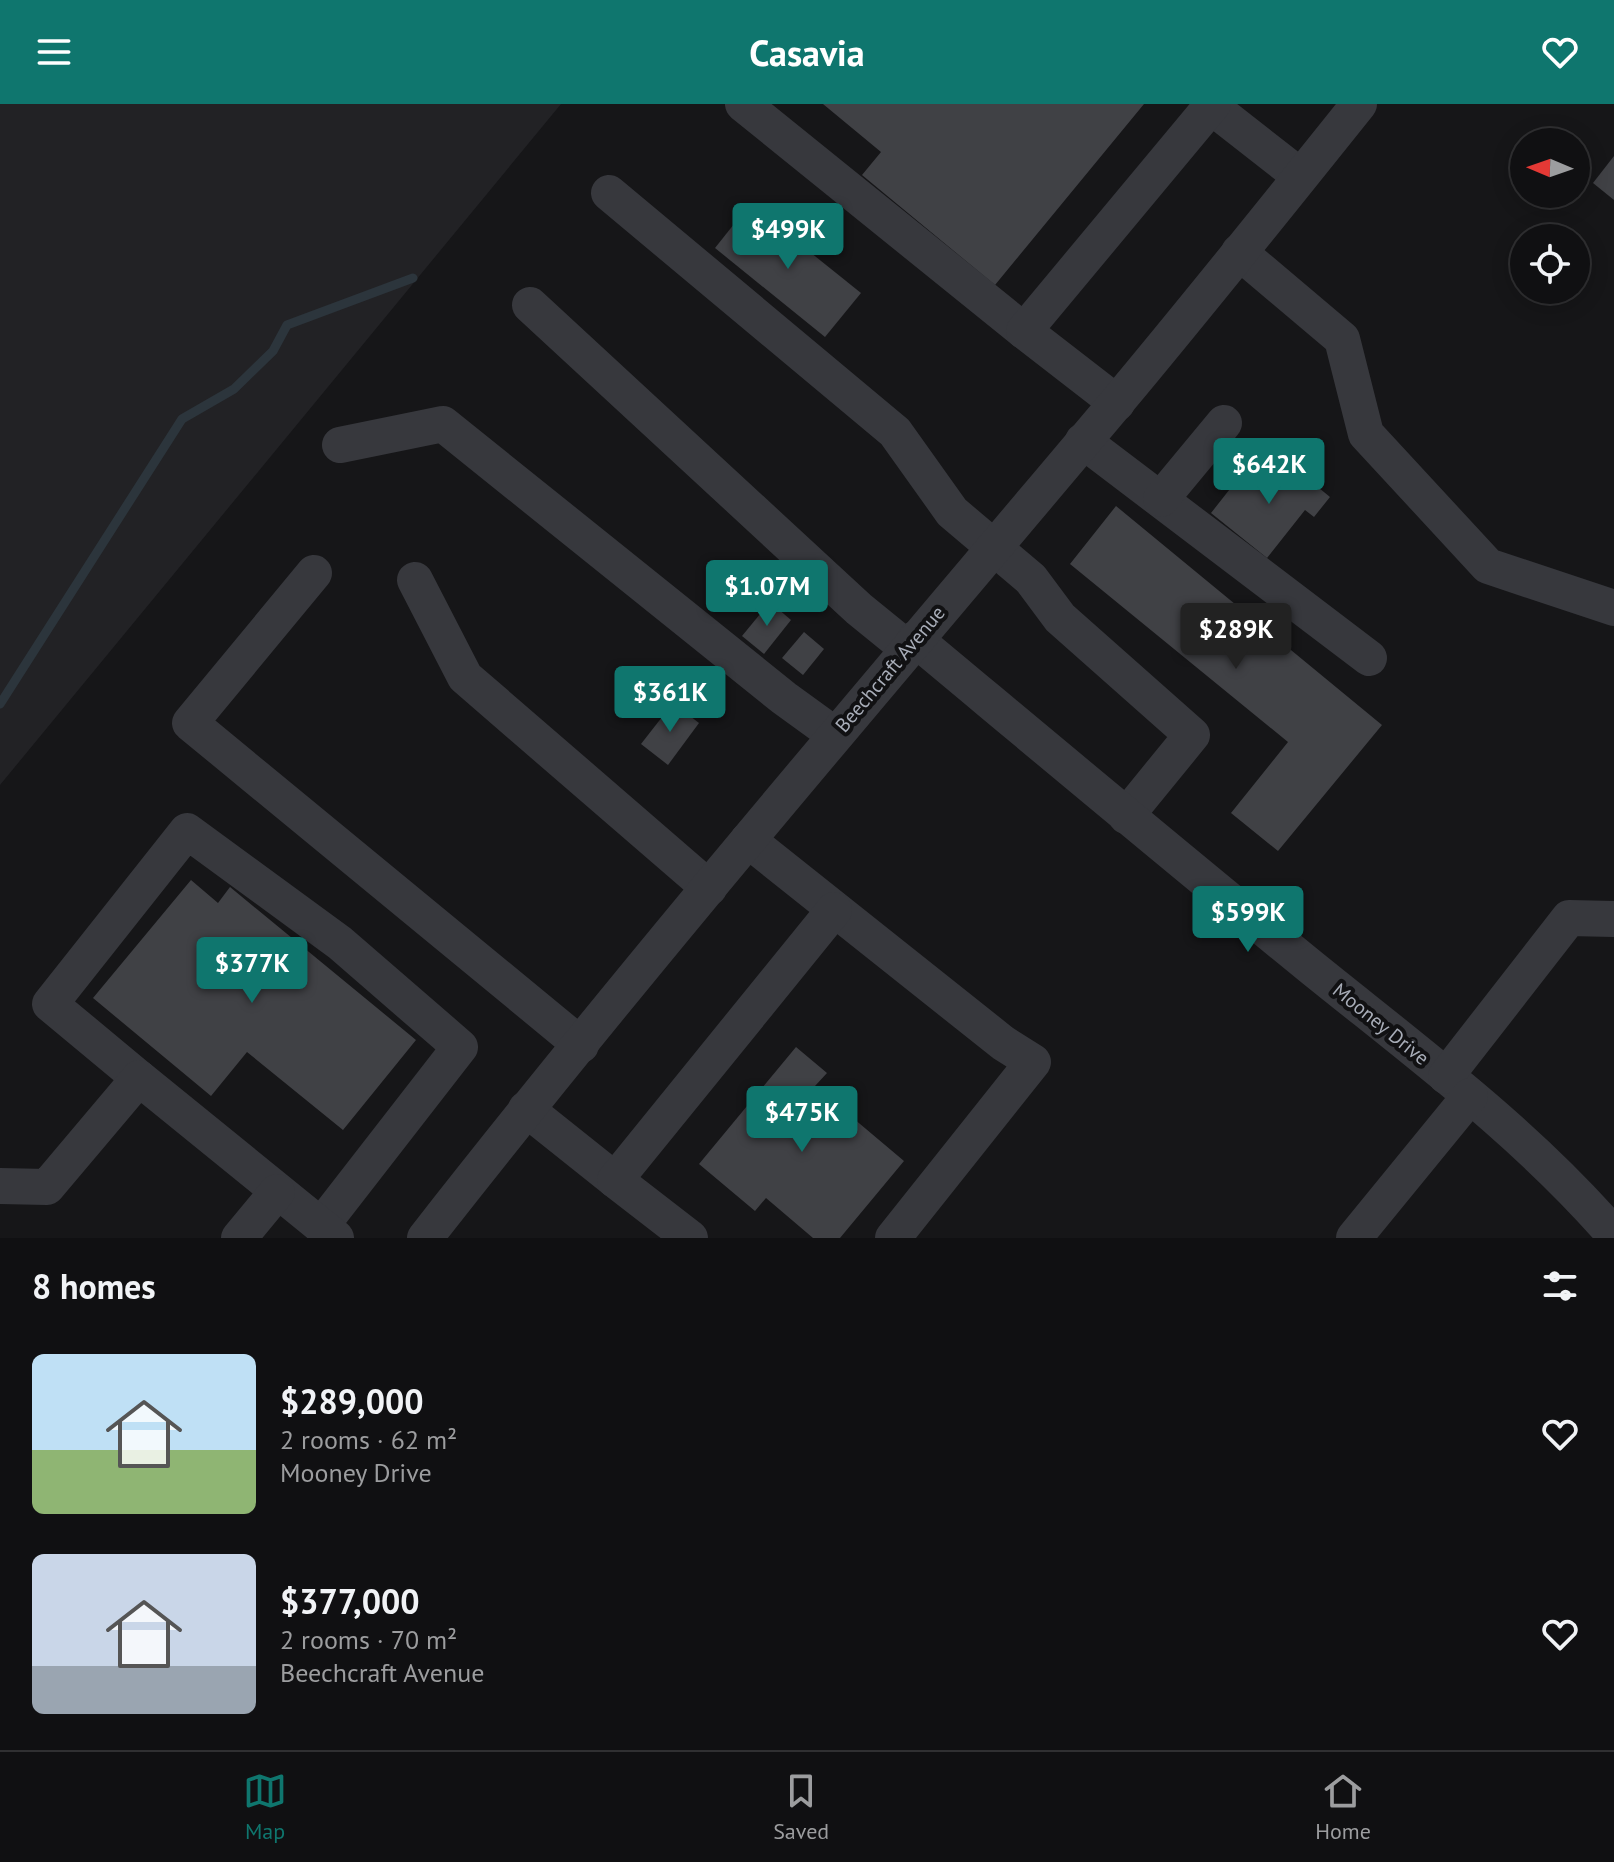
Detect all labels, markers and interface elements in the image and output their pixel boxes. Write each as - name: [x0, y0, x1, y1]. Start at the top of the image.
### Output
- text: Casavia: [749, 29, 865, 76]
- icon: menu: [32, 30, 76, 74]
- icon: heart: [1538, 30, 1582, 74]
- north arrow: [1510, 128, 1590, 208]
- map controls: [1510, 128, 1590, 304]
- pin: $499K: [732, 203, 844, 271]
- text: $499K: [750, 212, 826, 245]
- button: locate: [1510, 224, 1590, 304]
- pin: $642K: [1213, 438, 1325, 506]
- text: $642K: [1231, 447, 1307, 480]
- pin: $1.07M: [702, 560, 832, 628]
- text: $1.07M: [724, 569, 810, 602]
- street label: Beechcraft Avenue: [829, 600, 951, 738]
- pin: $289K: [1180, 603, 1292, 671]
- text: $289K: [1198, 612, 1274, 645]
- pin: $361K: [614, 666, 726, 734]
- text: $361K: [632, 675, 708, 708]
- pin: $599K: [1192, 886, 1304, 954]
- text: $599K: [1210, 895, 1286, 928]
- pin: $377K: [196, 937, 308, 1005]
- text: $377K: [214, 946, 290, 979]
- street label: Mooney Drive: [1327, 977, 1435, 1071]
- pin: $475K: [746, 1086, 858, 1154]
- text: $475K: [764, 1095, 840, 1128]
- text: 8 homes: [32, 1264, 156, 1308]
- icon: filters: [1538, 1264, 1582, 1308]
- text: $289,000: [280, 1379, 424, 1423]
- icon: home: [96, 1386, 192, 1482]
- icon: heart: [1538, 1412, 1582, 1456]
- text: 2 rooms · 62 m²: [280, 1423, 457, 1456]
- text: Mooney Drive: [280, 1456, 432, 1489]
- text: $377,000: [280, 1579, 419, 1623]
- icon: home: [96, 1586, 192, 1682]
- icon: heart: [1538, 1612, 1582, 1656]
- text: 2 rooms · 70 m²: [280, 1623, 457, 1656]
- text: Beechcraft Avenue: [280, 1656, 484, 1689]
- tab: Map: [243, 1769, 287, 1845]
- tab: Saved: [773, 1769, 829, 1845]
- tab: Home: [1315, 1769, 1371, 1845]

